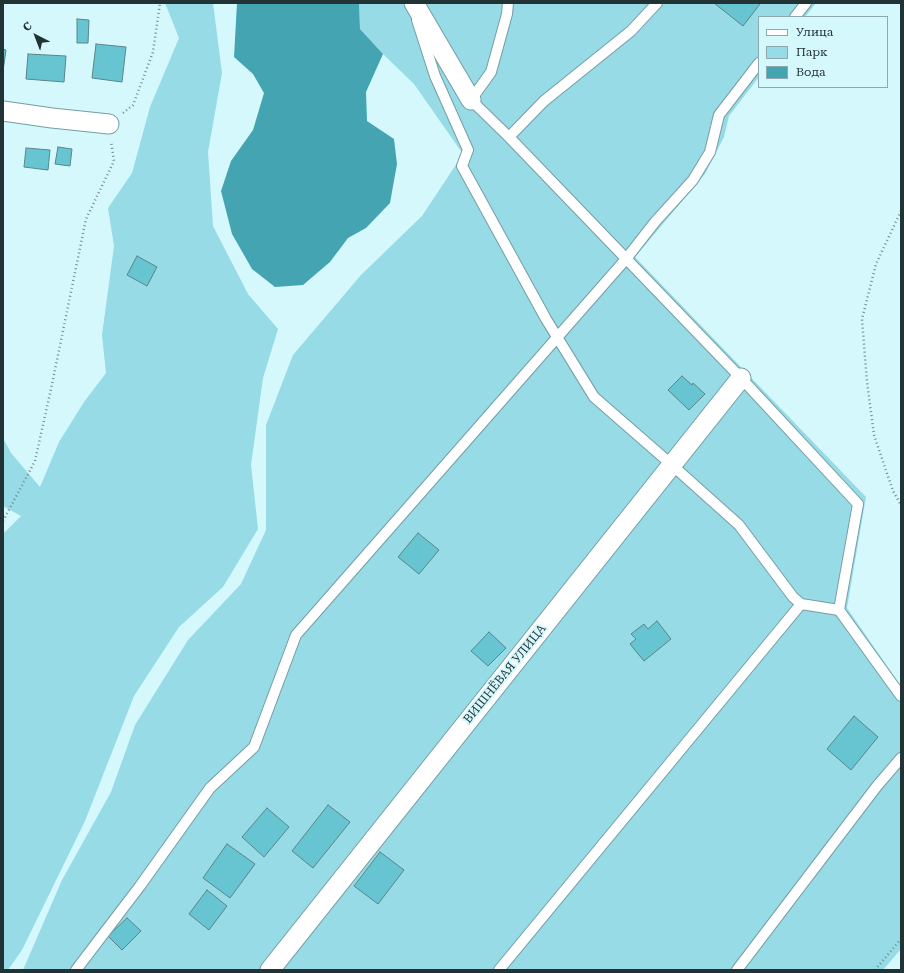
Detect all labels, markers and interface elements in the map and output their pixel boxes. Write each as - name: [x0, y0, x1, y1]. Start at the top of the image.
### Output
- north arrow: [16, 16, 56, 56]
- legend: [758, 16, 888, 88]
- text: С: [20, 19, 35, 34]
- text: Улица: [796, 25, 833, 39]
- text: Парк: [796, 45, 828, 59]
- text: Вода: [796, 65, 825, 79]
- street label: ВИШНЁВАЯ УЛИЦА: [461, 622, 549, 726]

